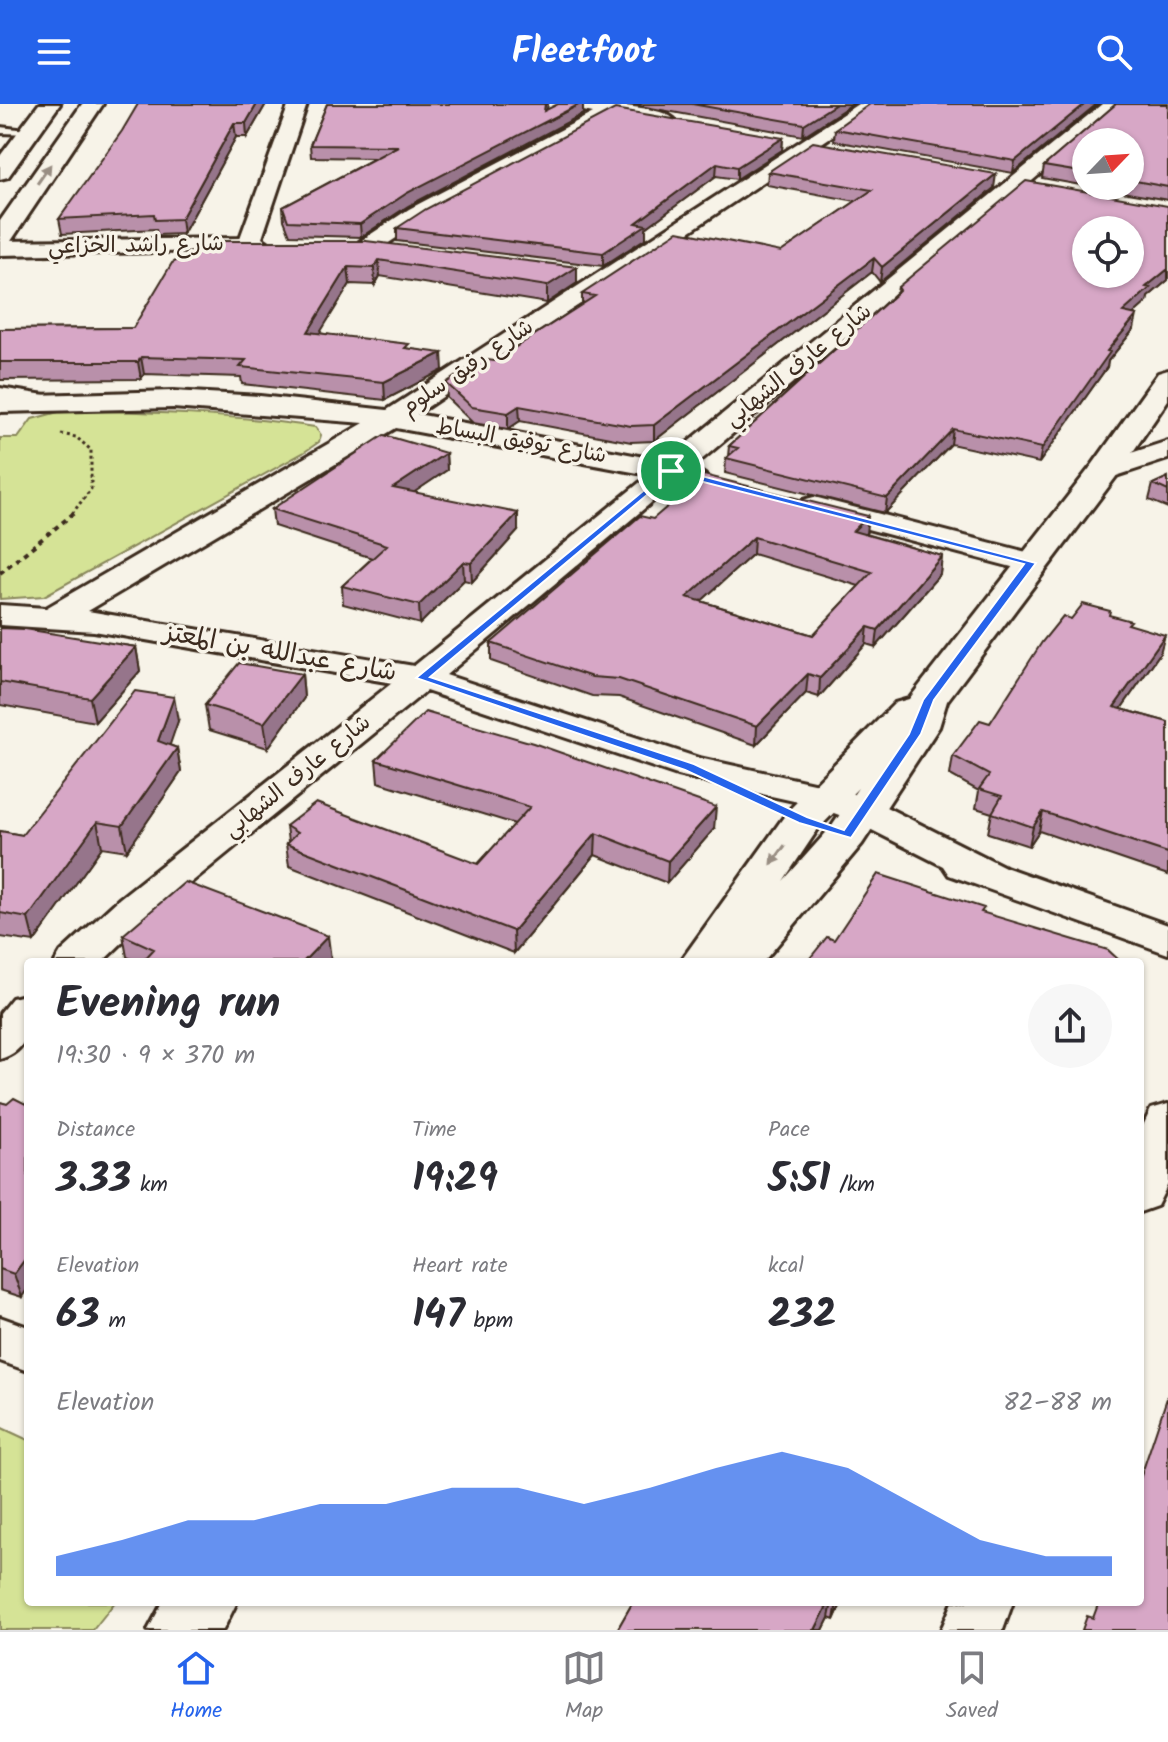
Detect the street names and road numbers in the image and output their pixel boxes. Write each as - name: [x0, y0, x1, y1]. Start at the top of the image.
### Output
- street label: شارع راشد الخزاعي: [48, 227, 224, 265]
- street label: شارع عارف الشهابي: [718, 295, 880, 437]
- street label: شارع رفيق سلوم: [395, 311, 541, 425]
- street label: شارع توفيق البساط: [433, 410, 609, 474]
- street label: شارع عبدالله بن المعتز: [158, 611, 400, 694]
- street label: شارع عارف الشهابي: [217, 706, 379, 848]

